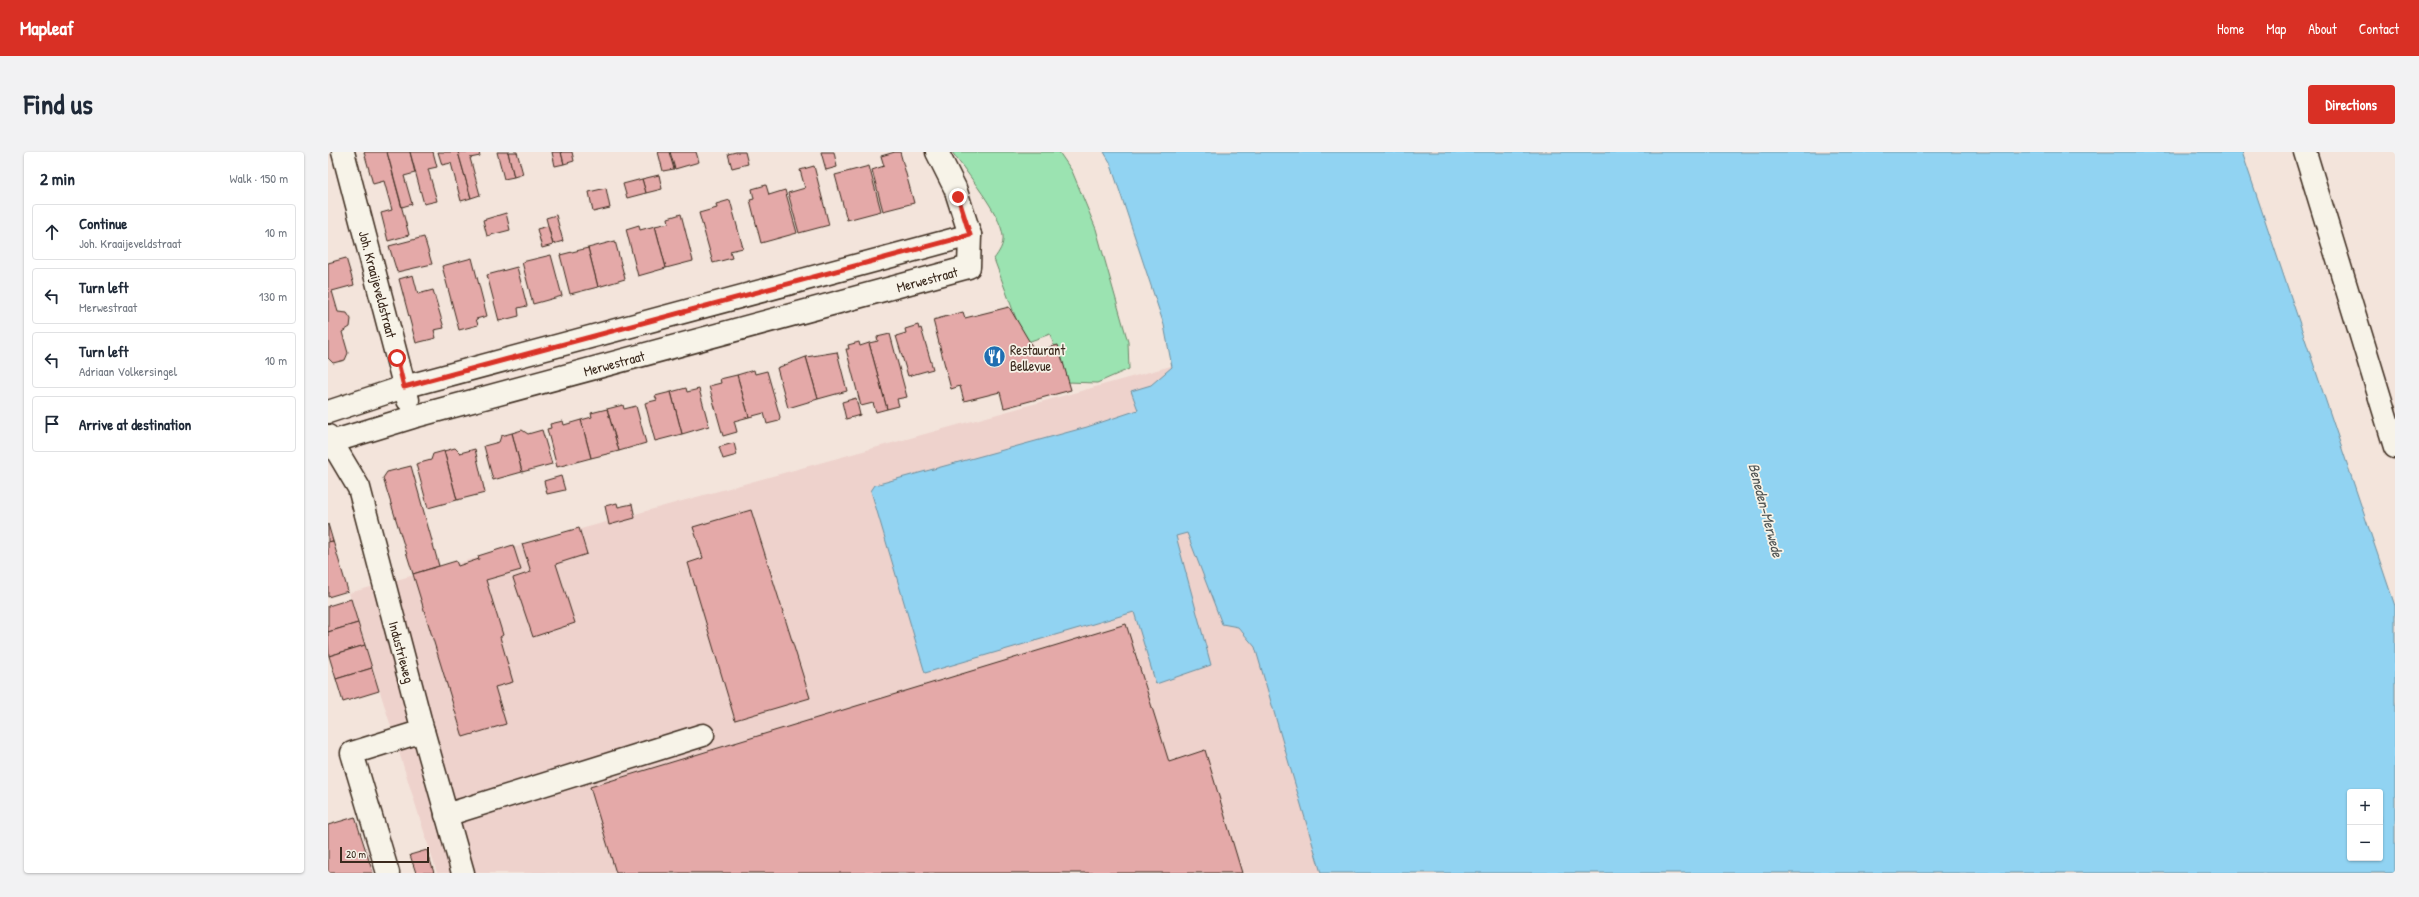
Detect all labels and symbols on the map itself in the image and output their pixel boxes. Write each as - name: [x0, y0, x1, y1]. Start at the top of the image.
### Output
- route end: [949, 188, 967, 206]
- street label: Joh. Kraaijeveldstraat: [354, 228, 402, 340]
- street label: Merwestraat: [894, 262, 960, 296]
- place label: Restaurant Bellevue: [1010, 340, 1065, 375]
- restaurant icon: Restaurant Bellevue: [982, 344, 1008, 370]
- street label: Merwestraat: [581, 346, 647, 380]
- route start: [388, 349, 406, 367]
- water label: Beneden-Merwede: [1743, 461, 1789, 560]
- street label: Industrieweg: [384, 619, 419, 685]
- scale bar: [340, 845, 429, 864]

